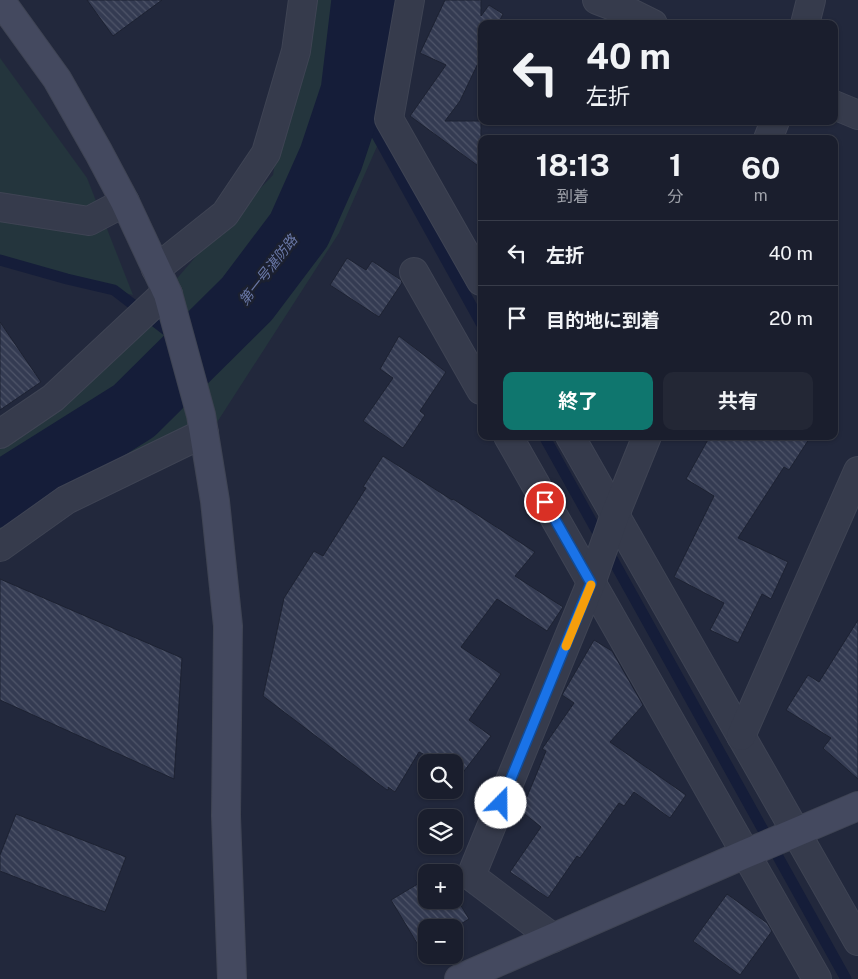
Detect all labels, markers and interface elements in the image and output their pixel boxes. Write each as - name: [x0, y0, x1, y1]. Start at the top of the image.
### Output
- text: 40 m: [586, 36, 671, 77]
- icon: left: [503, 40, 568, 105]
- text: 左折: [586, 83, 630, 109]
- text: 18:13: [536, 147, 610, 183]
- text: 1: [669, 147, 682, 183]
- text: 60: [741, 150, 780, 186]
- text: m: [754, 186, 768, 205]
- text: 到着: [557, 187, 589, 206]
- text: 分: [667, 187, 683, 206]
- water label: 第一号湛防路: [236, 231, 301, 308]
- icon: left: [503, 239, 531, 267]
- text: 40 m: [768, 242, 813, 264]
- text: 左折: [546, 244, 584, 266]
- icon: arrive: [503, 304, 531, 332]
- text: 20 m: [769, 307, 813, 329]
- text: 目的地に到着: [546, 309, 660, 331]
- button: 終了: [503, 372, 653, 430]
- button: 共有: [663, 372, 813, 430]
- pin: [524, 481, 566, 523]
- icon: arrive: [531, 488, 559, 516]
- map controls: [418, 754, 463, 964]
- button: search: [418, 754, 463, 799]
- position arrow: [474, 776, 526, 828]
- button: layers: [418, 809, 463, 854]
- button: +: [418, 864, 463, 909]
- button: −: [418, 919, 463, 964]

